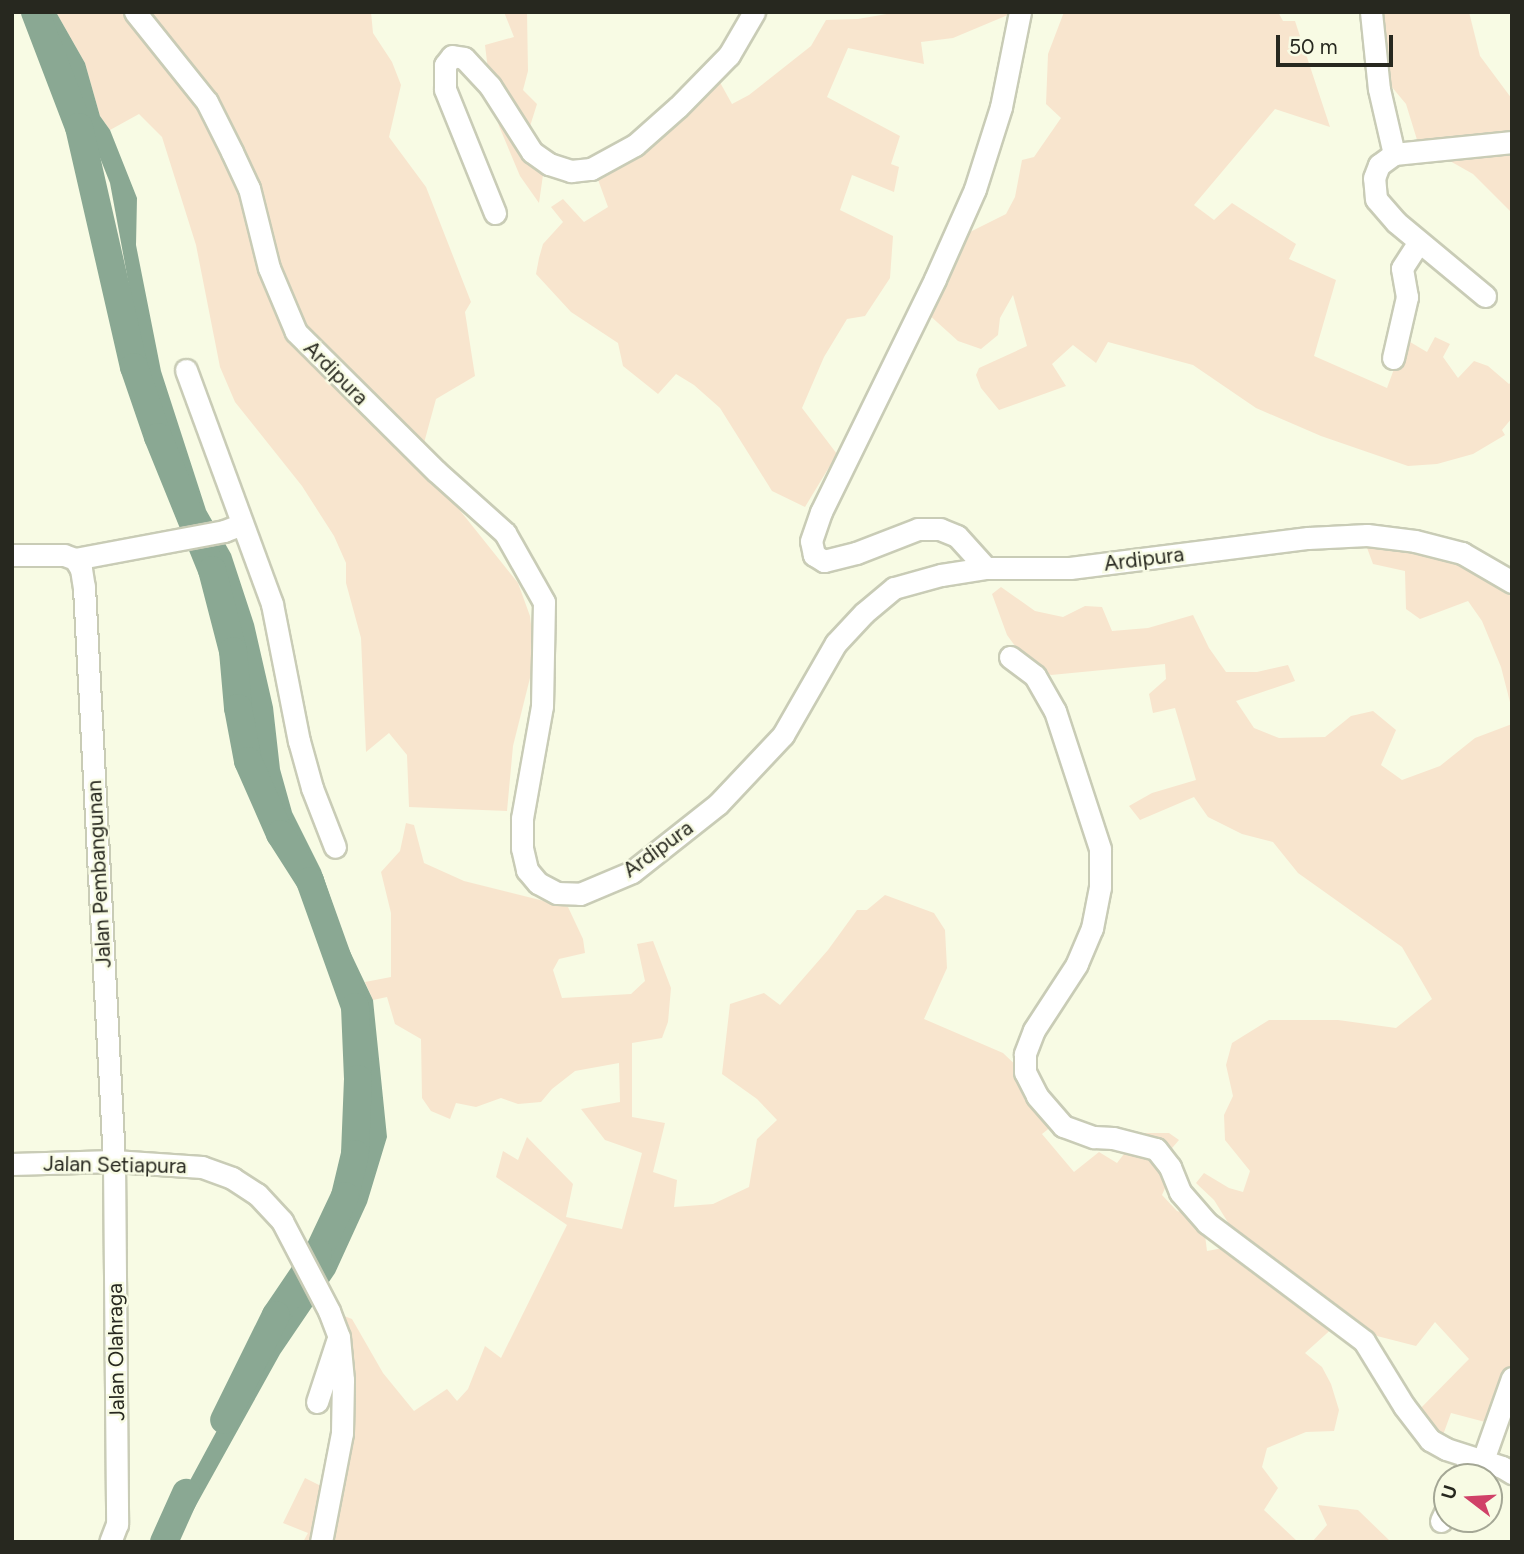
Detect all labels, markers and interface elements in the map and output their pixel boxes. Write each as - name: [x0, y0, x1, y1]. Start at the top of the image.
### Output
- scale bar: [1279, 21, 1396, 65]
- text: 50 m: [1289, 34, 1338, 59]
- street label: Ardipura: [299, 336, 373, 410]
- street label: Ardipura: [1103, 542, 1185, 576]
- street label: Jalan Pembangunan: [81, 779, 117, 969]
- street label: Ardipura: [618, 815, 698, 883]
- street label: Jalan Setiapura: [43, 1151, 187, 1179]
- street label: Jalan Olahraga: [102, 1283, 130, 1421]
- north arrow: [1433, 1463, 1503, 1533]
- text: U: [1436, 1483, 1462, 1502]

